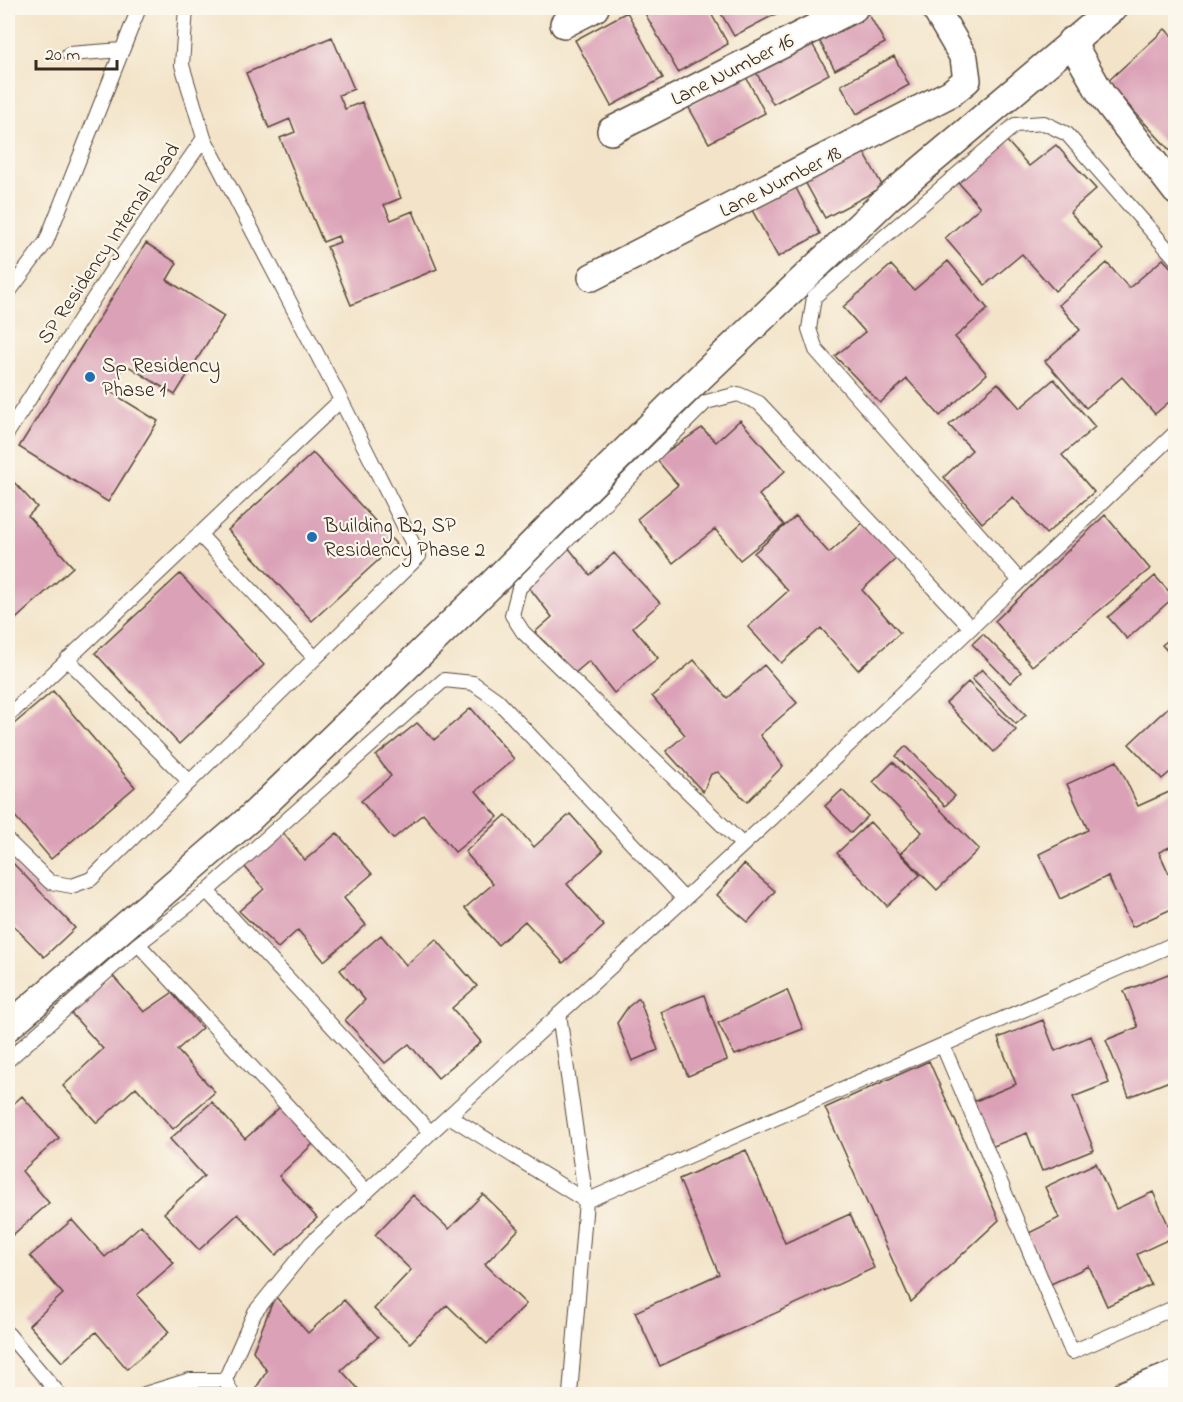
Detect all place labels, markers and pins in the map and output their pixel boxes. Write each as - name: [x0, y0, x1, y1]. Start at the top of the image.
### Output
- place label: Sp Residency Phase 1: [102, 352, 220, 406]
- marker: Sp Residency Phase 1: [83, 370, 97, 384]
- place label: Building B2, SP Residency Phase 2: [323, 512, 485, 568]
- marker: Building B2, SP Residency Phase 2: [305, 530, 319, 544]

